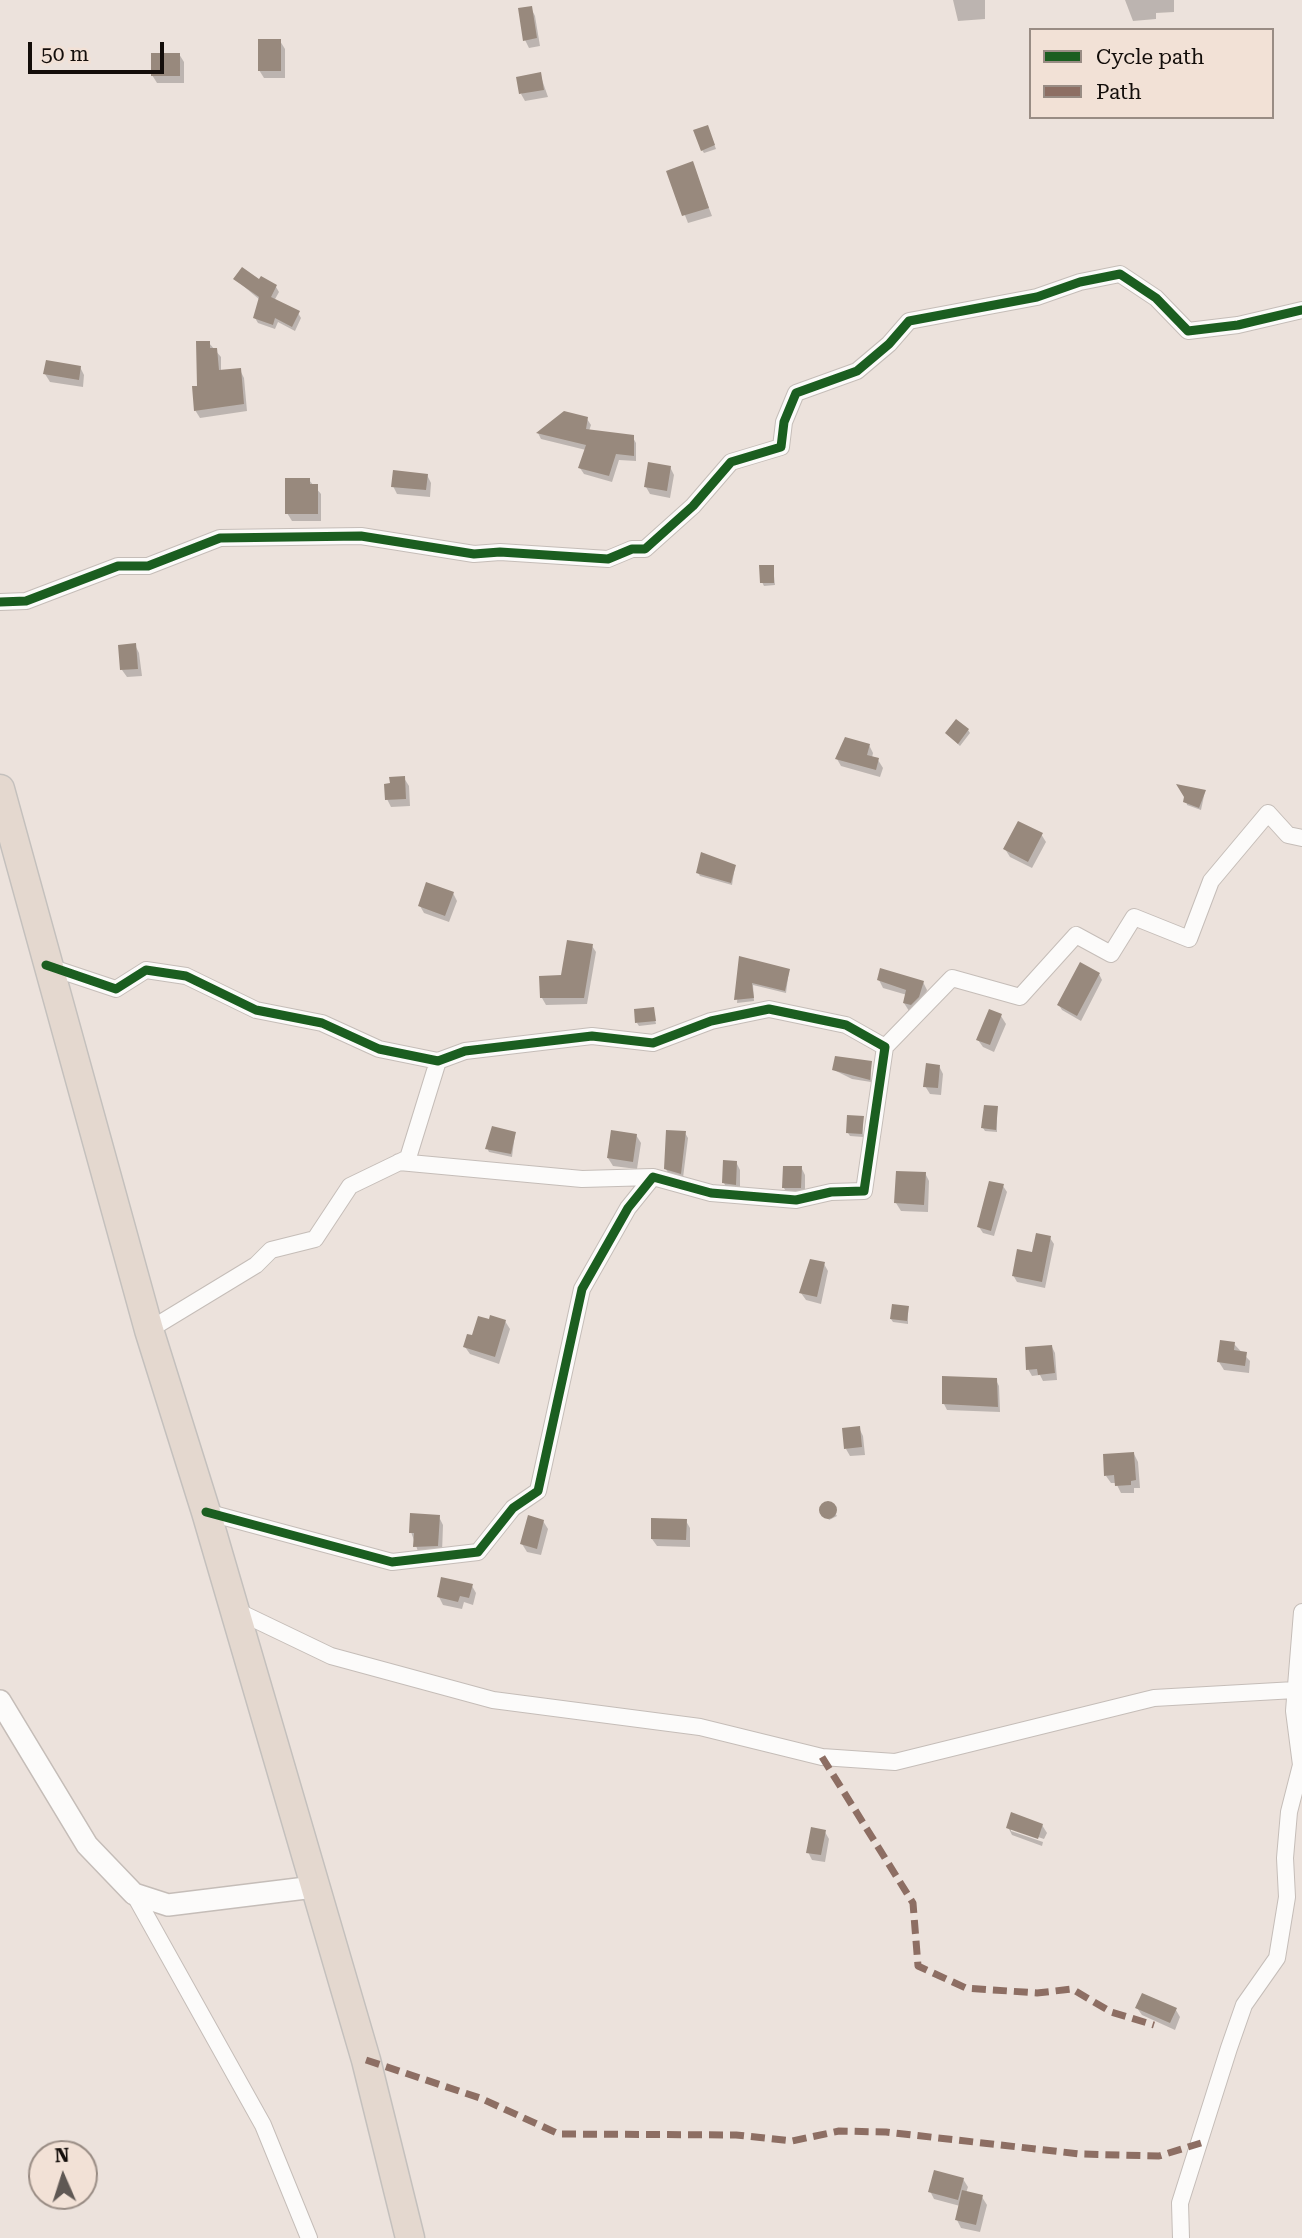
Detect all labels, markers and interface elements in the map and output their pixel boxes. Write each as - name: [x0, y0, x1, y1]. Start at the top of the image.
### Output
- scale bar: [32, 28, 168, 72]
- legend: [1029, 28, 1274, 119]
- text: 50 m: [41, 42, 89, 66]
- text: Cycle path: [1096, 45, 1204, 69]
- text: Path: [1096, 80, 1142, 104]
- north arrow: [28, 2140, 98, 2210]
- text: N: [54, 2144, 70, 2167]

